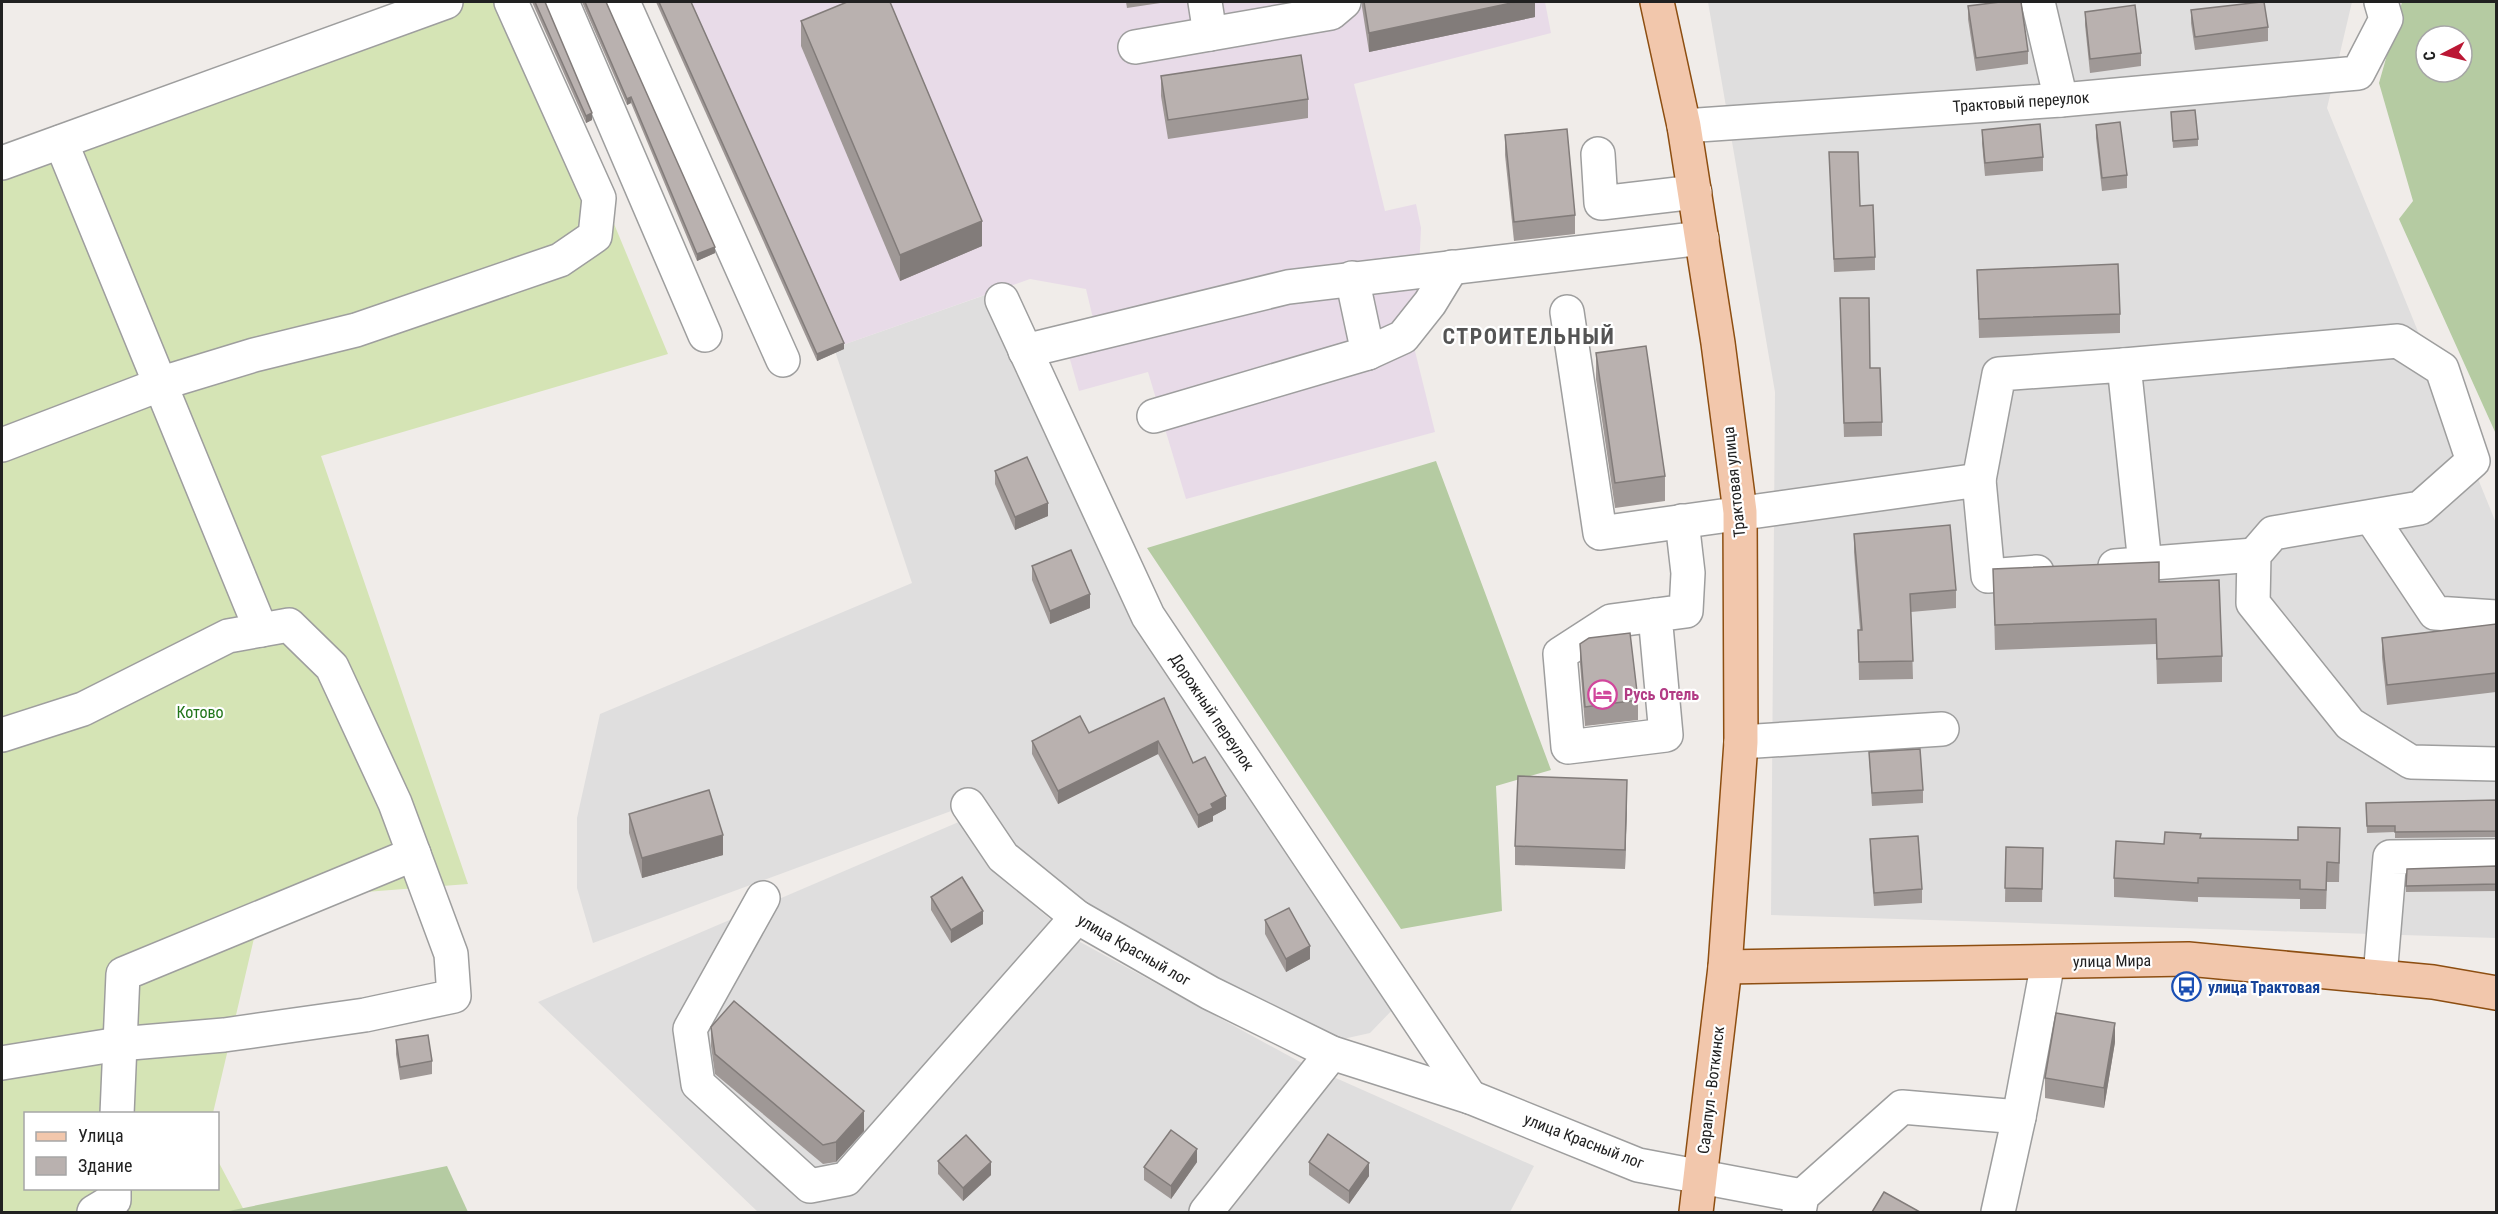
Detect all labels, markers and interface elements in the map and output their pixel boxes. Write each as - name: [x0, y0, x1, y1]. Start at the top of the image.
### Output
- north arrow: [2414, 24, 2474, 84]
- text: С: [2420, 50, 2440, 61]
- street label: Трактовый переулок: [1952, 88, 2090, 116]
- district label: СТРОИТЕЛЬНЫЙ: [1443, 324, 1615, 349]
- street label: Трактовая улица: [1719, 426, 1749, 538]
- street label: Дорожный переулок: [1166, 650, 1258, 774]
- hotel icon: Русь Отель: [1587, 678, 1619, 710]
- place label: Русь Отель: [1624, 685, 1699, 704]
- park label: Котово: [176, 703, 224, 722]
- street label: улица Красный лог: [1074, 910, 1194, 990]
- street label: улица Мира: [2073, 951, 2151, 971]
- bus stop icon: улица Трактовая: [2171, 971, 2203, 1003]
- place label: улица Трактовая: [2208, 978, 2320, 997]
- street label: Сарапул - Воткинск: [1694, 1025, 1728, 1155]
- street label: улица Красный лог: [1521, 1109, 1647, 1173]
- legend: [24, 1112, 219, 1190]
- text: Улица: [78, 1125, 124, 1146]
- text: Здание: [78, 1155, 132, 1176]

